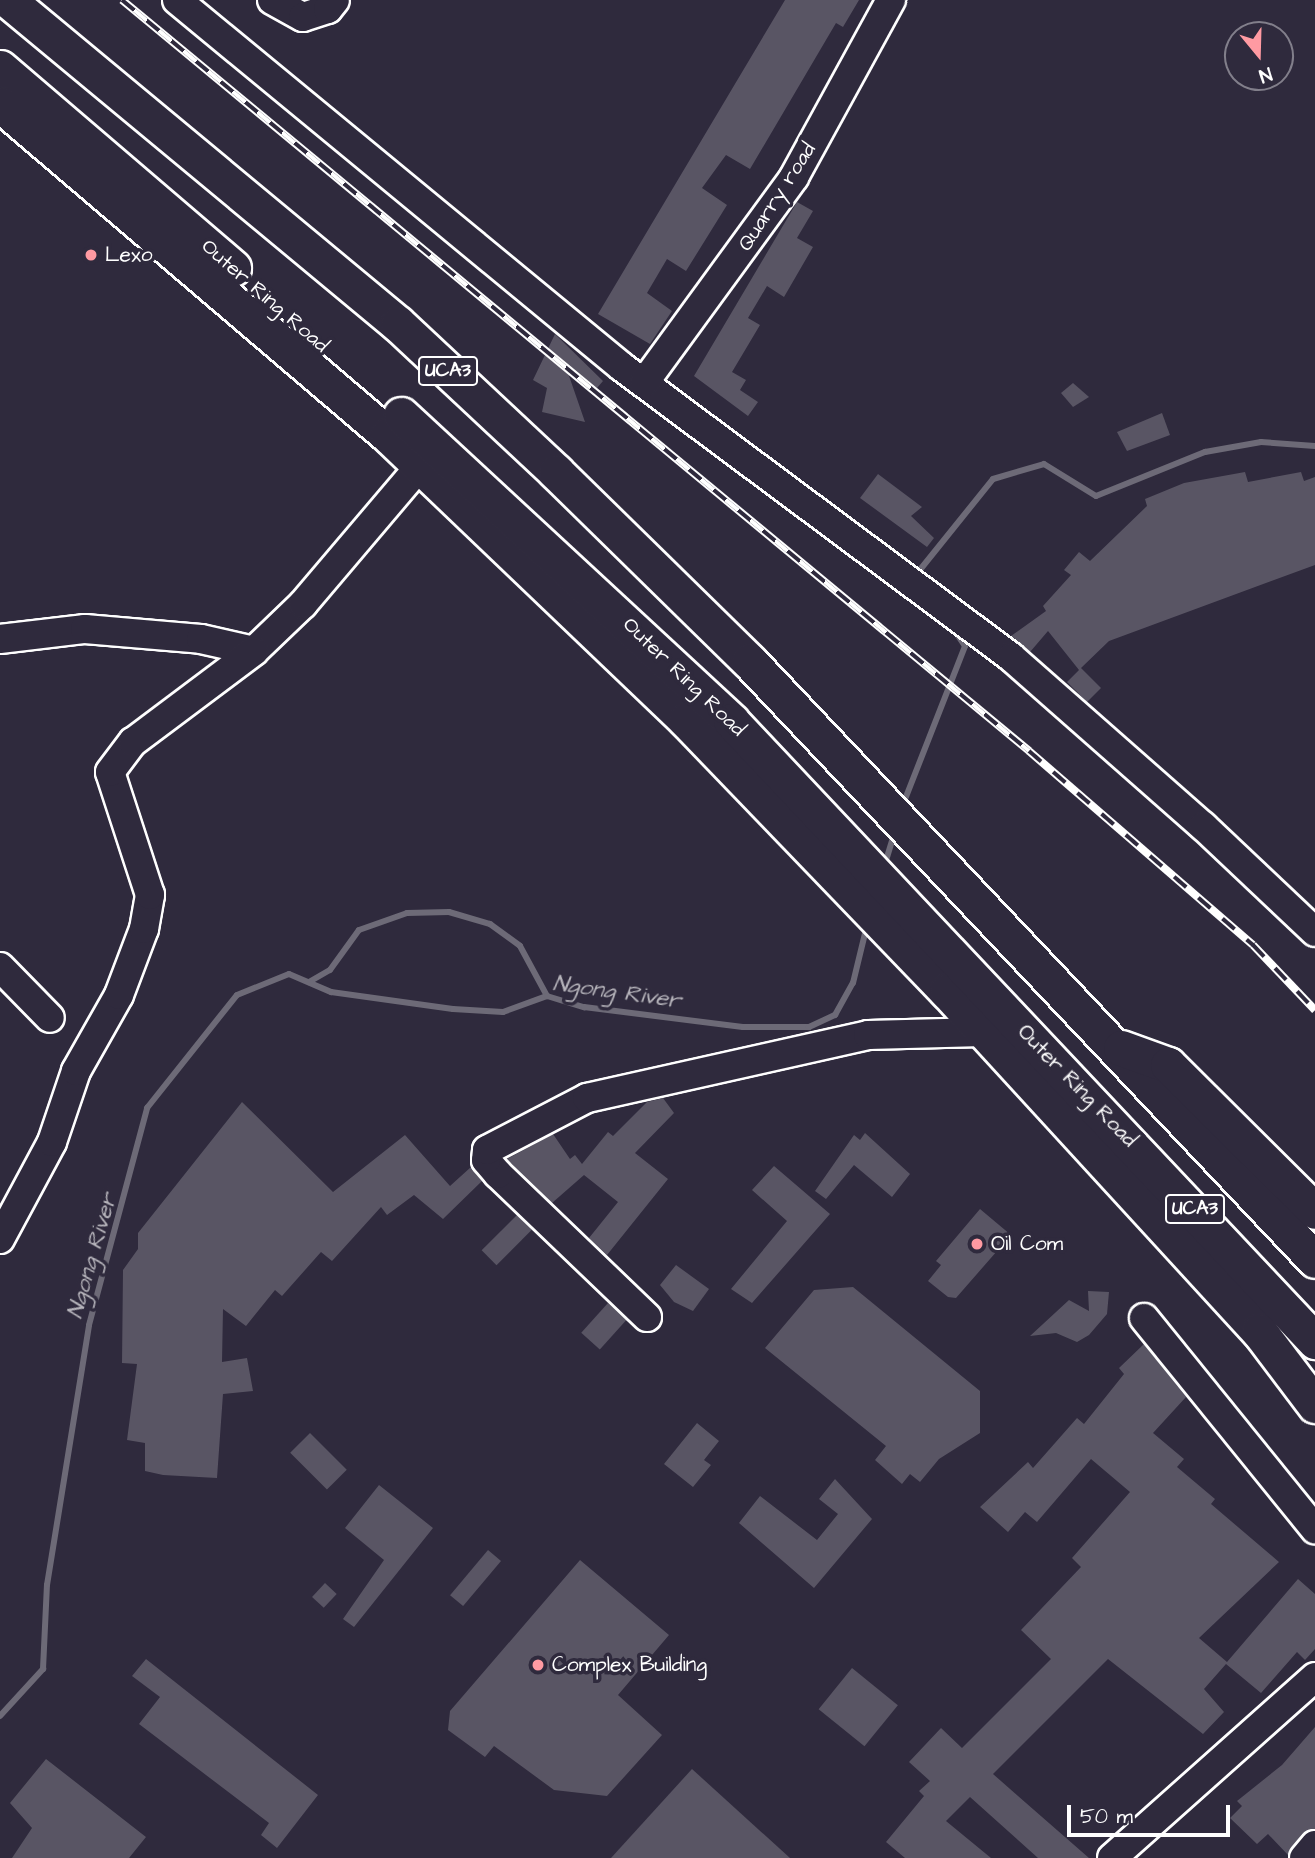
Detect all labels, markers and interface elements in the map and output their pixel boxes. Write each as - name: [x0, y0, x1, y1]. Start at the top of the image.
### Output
- north arrow: [1224, 21, 1294, 91]
- text: N: [1255, 60, 1275, 89]
- street label: Quarry road: [733, 138, 821, 256]
- street label: Outer Ring Road: [196, 234, 334, 358]
- place label: Lexo: [105, 242, 153, 268]
- marker: Lexo: [83, 247, 99, 263]
- road number: UCA3: [416, 356, 480, 386]
- street label: Outer Ring Road: [617, 612, 751, 742]
- water label: Ngong River: [551, 969, 683, 1015]
- street label: Outer Ring Road: [1012, 1019, 1142, 1153]
- water label: Ngong River: [61, 1190, 123, 1322]
- road number: UCA3: [1164, 1194, 1226, 1224]
- place label: Oil Com: [991, 1231, 1063, 1257]
- marker: Oil Com: [969, 1236, 985, 1252]
- place label: Complex Building: [552, 1652, 707, 1678]
- marker: Complex Building: [530, 1657, 546, 1673]
- scale bar: [1070, 1792, 1233, 1836]
- text: 50 m: [1080, 1802, 1133, 1831]

